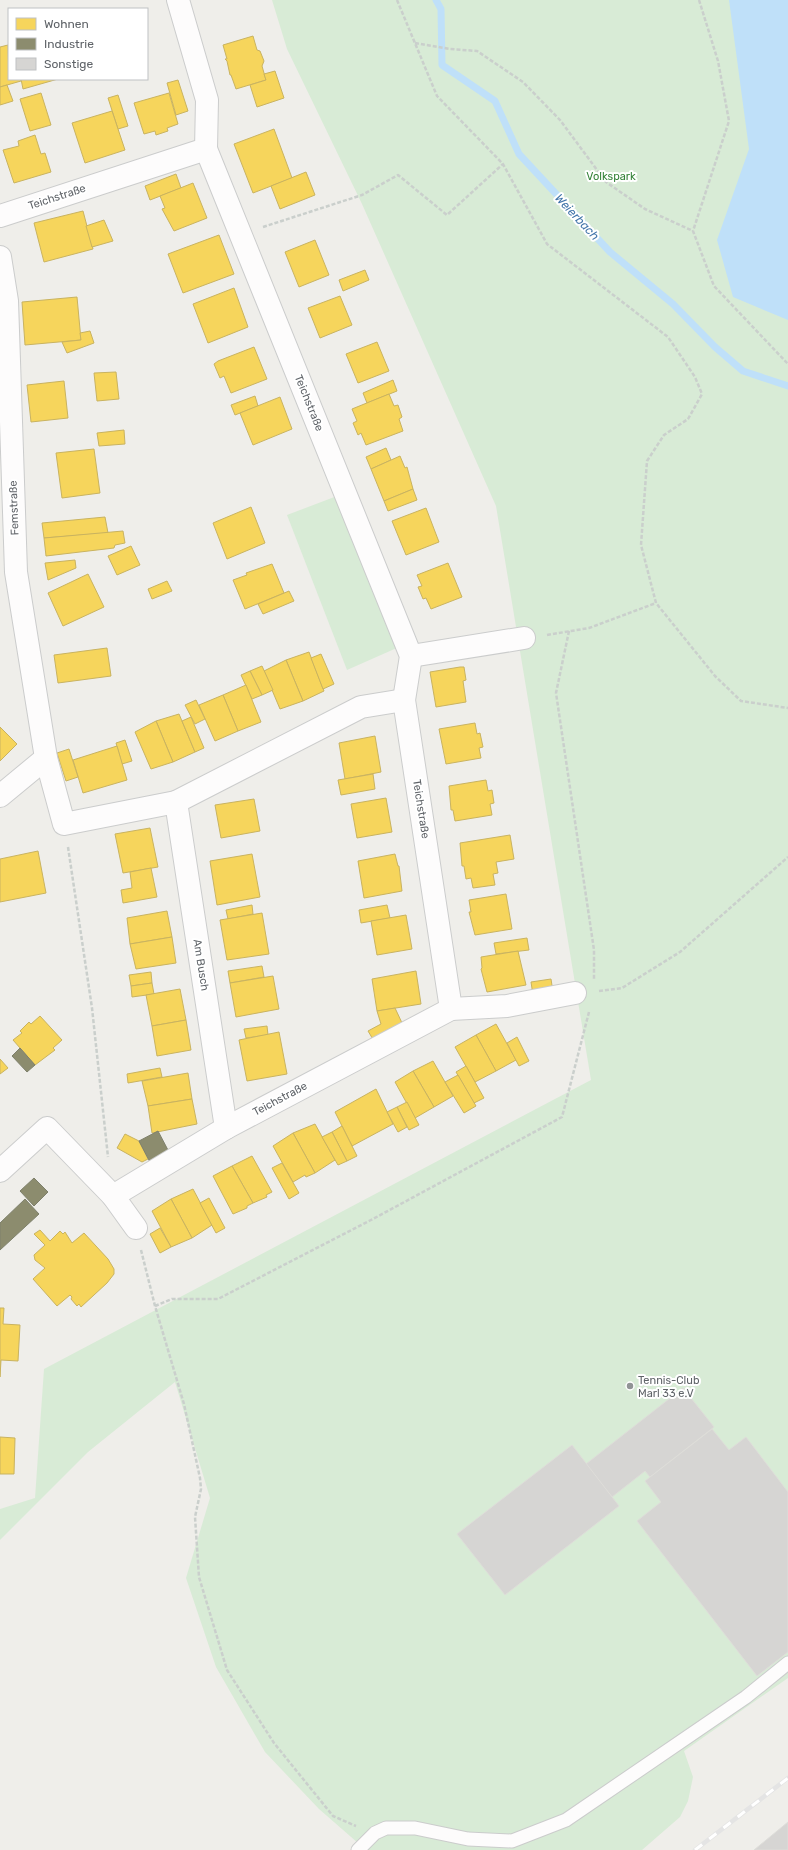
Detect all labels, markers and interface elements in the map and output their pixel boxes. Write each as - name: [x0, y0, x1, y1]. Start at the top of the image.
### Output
- legend: [8, 8, 148, 80]
- text: Wohnen: [44, 17, 89, 31]
- text: Industrie: [44, 37, 94, 51]
- text: Sonstige: [44, 57, 93, 71]
- park label: Volkspark: [586, 170, 636, 183]
- street label: Teichstraße: [27, 182, 87, 212]
- water label: Weierbach: [552, 191, 602, 243]
- street label: Teichstraße: [292, 373, 326, 433]
- street label: Femstraße: [7, 480, 21, 536]
- street label: Teichstraße: [410, 779, 432, 839]
- street label: Am Busch: [190, 938, 212, 992]
- street label: Teichstraße: [251, 1079, 309, 1119]
- place label: Tennis-Club Marl 33 e.V: [638, 1374, 699, 1400]
- marker: Tennis-Club Marl 33 e.V: [625, 1381, 635, 1391]

